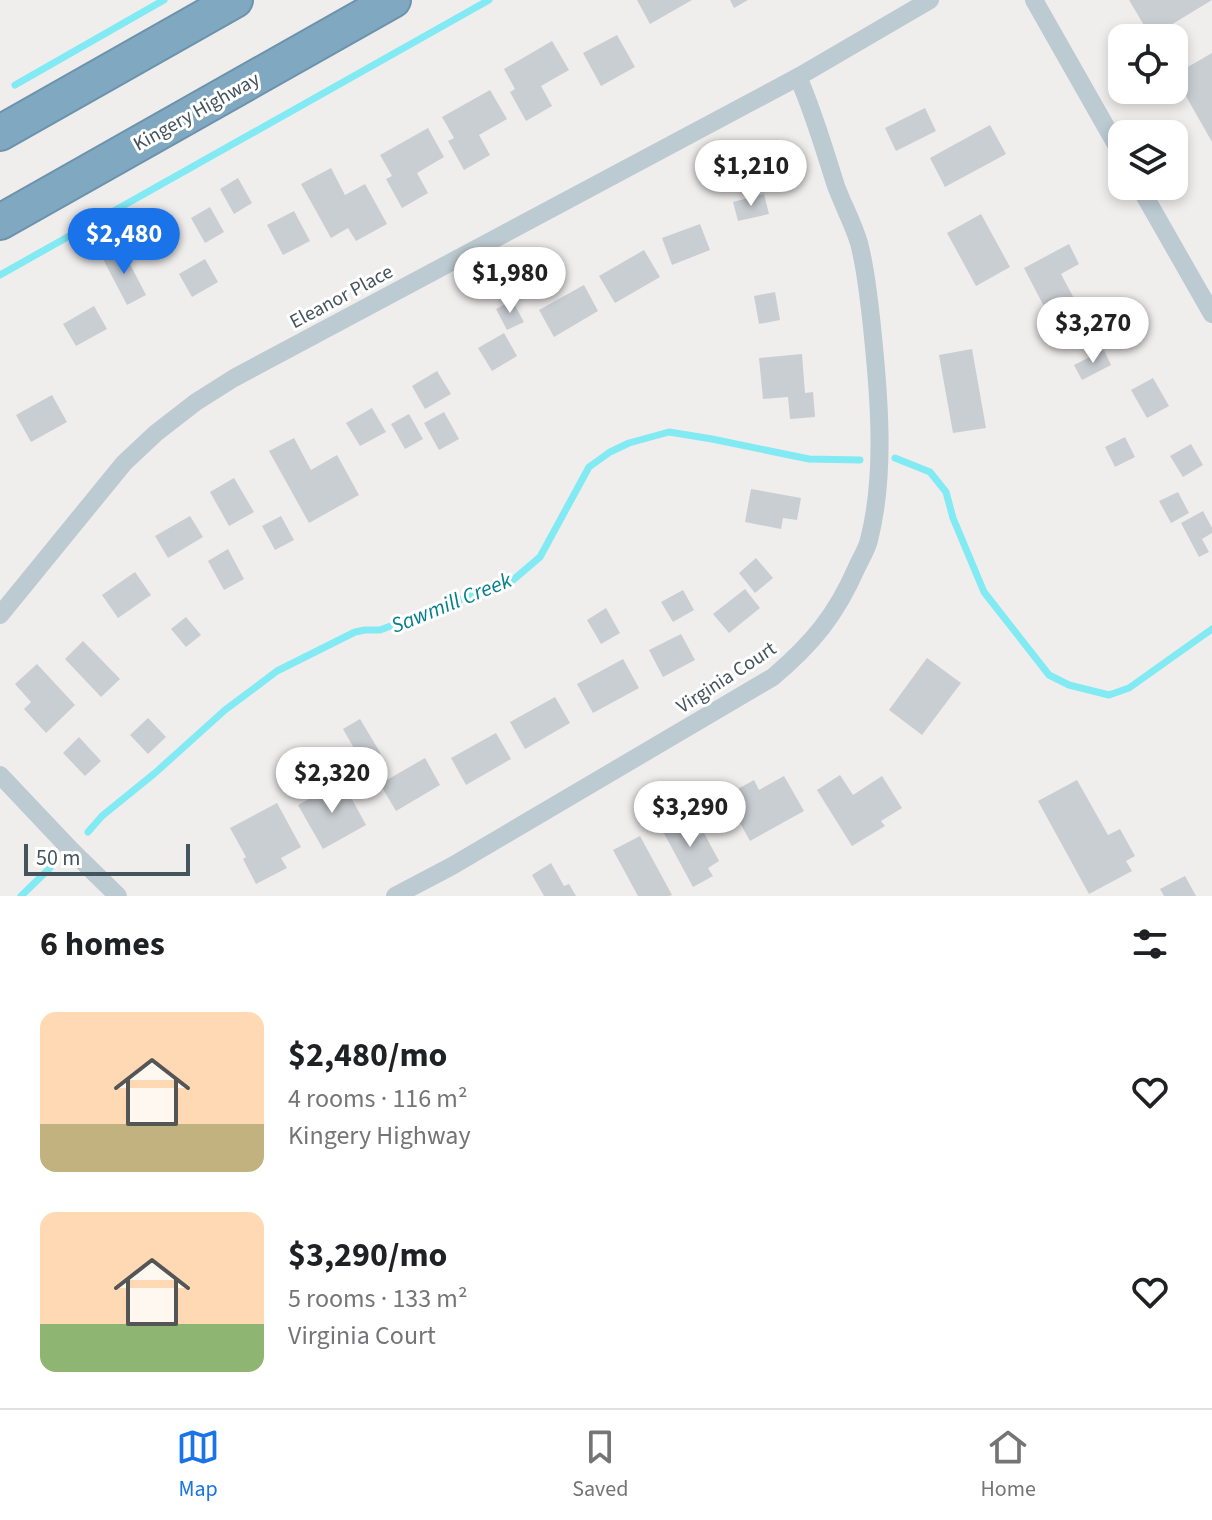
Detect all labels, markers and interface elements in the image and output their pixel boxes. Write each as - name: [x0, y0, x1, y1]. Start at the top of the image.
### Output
- map controls: [1108, 24, 1188, 200]
- button: locate: [1108, 24, 1188, 104]
- street label: Kingery Highway: [128, 65, 265, 158]
- button: layers: [1108, 120, 1188, 200]
- pin: $1,210: [686, 140, 816, 208]
- text: $1,210: [713, 147, 789, 184]
- pin: $2,480: [59, 208, 189, 276]
- text: $2,480: [86, 215, 162, 252]
- pin: $1,980: [445, 247, 575, 315]
- text: $1,980: [472, 254, 548, 291]
- street label: Eleanor Place: [285, 258, 398, 336]
- pin: $3,270: [1028, 297, 1158, 365]
- text: $3,270: [1055, 304, 1131, 341]
- water label: Sawmill Creek: [386, 564, 517, 642]
- street label: Virginia Court: [671, 635, 782, 721]
- pin: $2,320: [267, 747, 397, 815]
- text: $2,320: [294, 754, 370, 791]
- pin: $3,290: [625, 781, 755, 849]
- text: $3,290: [652, 788, 728, 825]
- scale bar: [24, 840, 190, 876]
- text: 50 m: [36, 842, 81, 874]
- text: 6 homes: [40, 920, 165, 969]
- icon: filters: [1128, 922, 1172, 966]
- text: $2,480/mo: [288, 1031, 448, 1080]
- icon: home: [104, 1044, 200, 1140]
- icon: heart: [1128, 1070, 1172, 1114]
- text: 4 rooms · 116 m²: [288, 1080, 467, 1117]
- text: Kingery Highway: [288, 1117, 471, 1154]
- text: $3,290/mo: [288, 1231, 448, 1280]
- icon: home: [104, 1244, 200, 1340]
- icon: heart: [1128, 1270, 1172, 1314]
- text: 5 rooms · 133 m²: [288, 1280, 467, 1317]
- text: Virginia Court: [288, 1317, 436, 1354]
- tab: Map: [176, 1425, 220, 1505]
- tab: Saved: [572, 1425, 628, 1505]
- tab: Home: [981, 1425, 1036, 1505]

